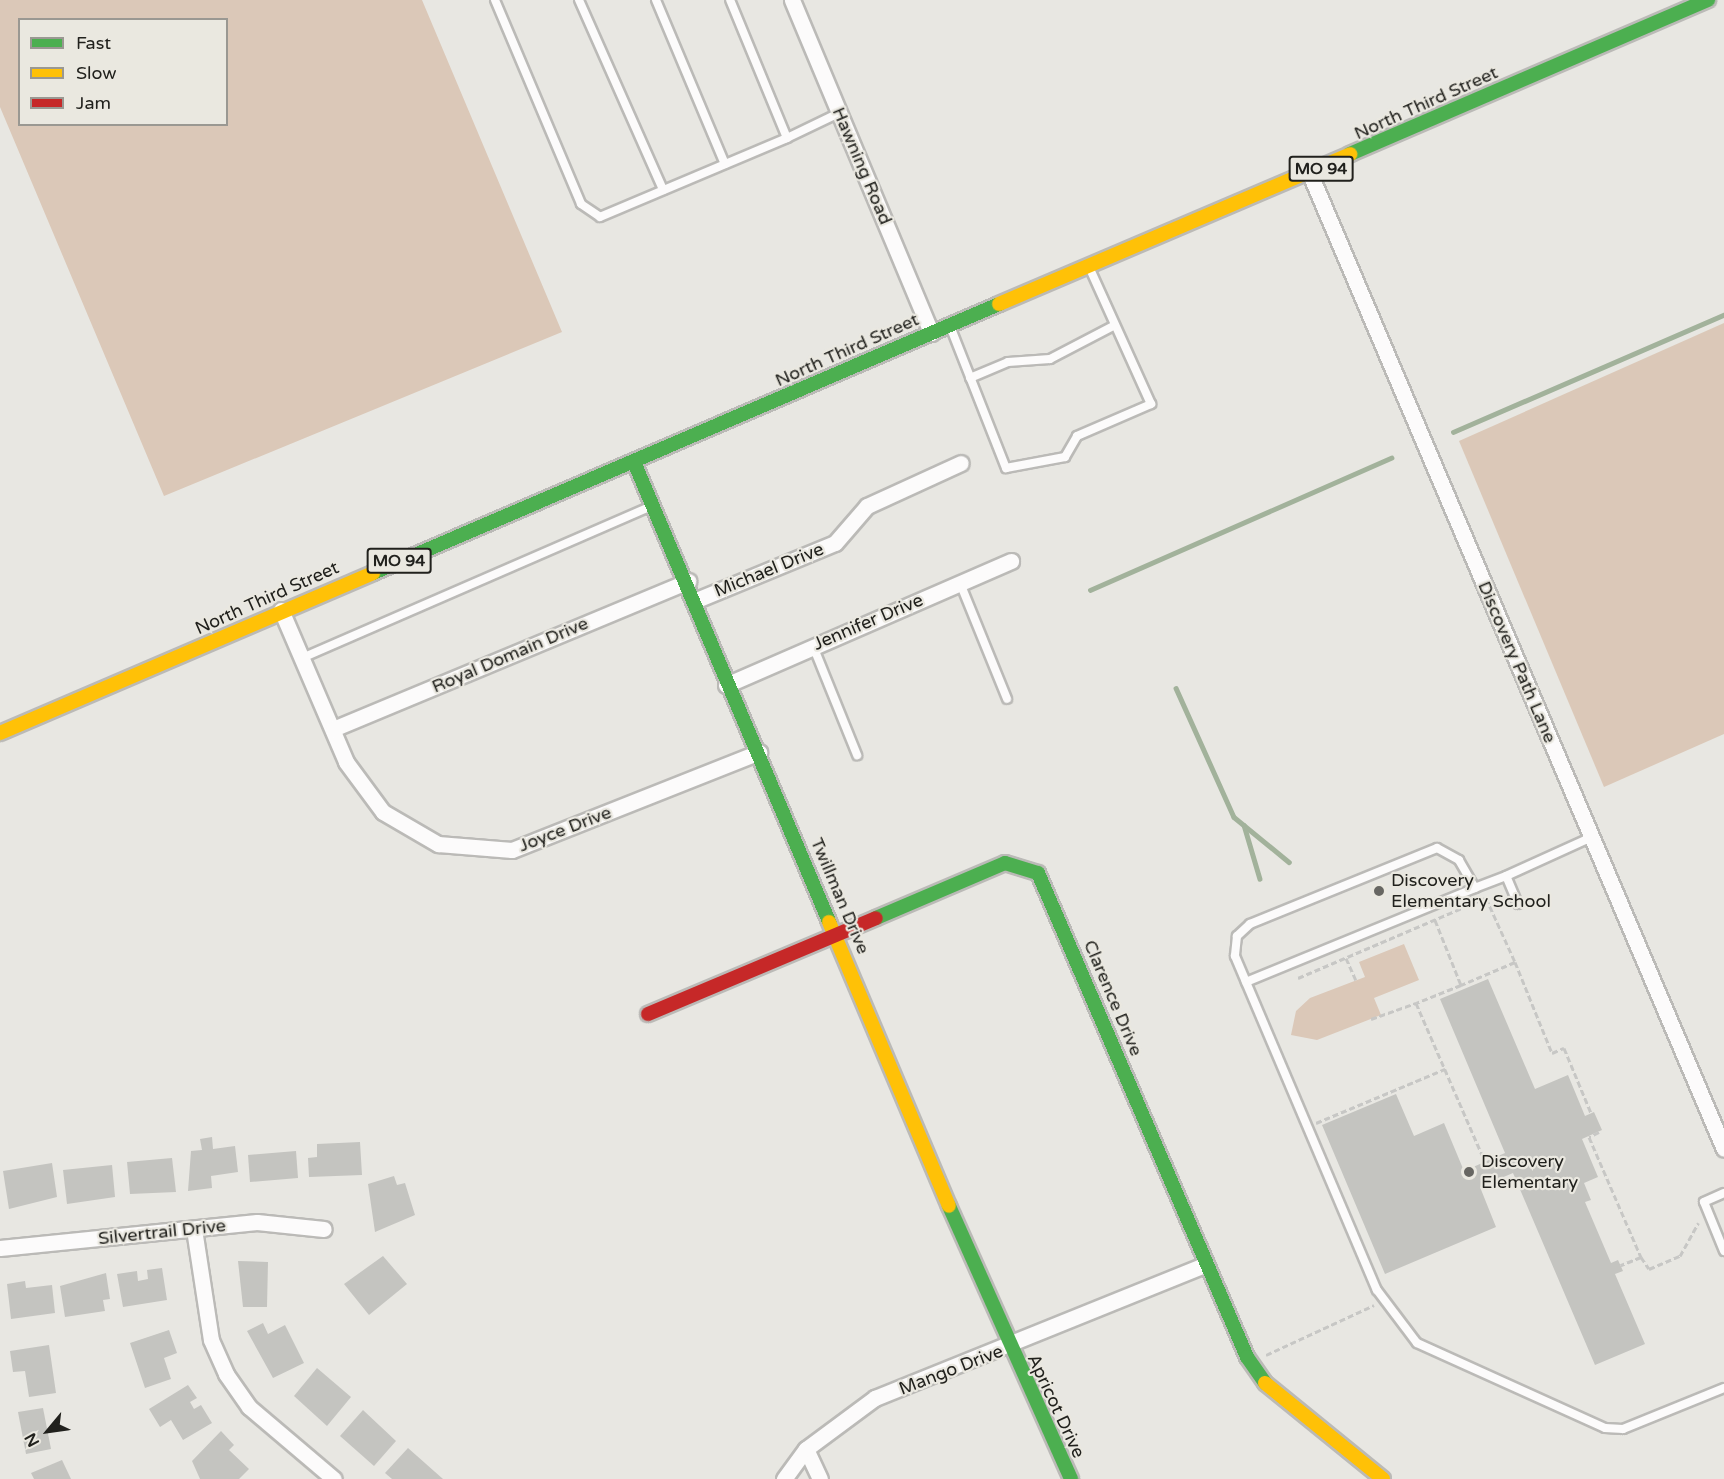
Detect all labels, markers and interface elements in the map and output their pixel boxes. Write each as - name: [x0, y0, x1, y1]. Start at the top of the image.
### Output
- legend: [18, 18, 228, 126]
- text: Fast: [76, 32, 111, 54]
- text: Slow: [76, 62, 117, 84]
- street label: North Third Street: [1351, 62, 1501, 144]
- text: Jam: [76, 92, 111, 114]
- street label: Hawning Road: [828, 104, 896, 228]
- road number: MO 94: [1288, 156, 1354, 182]
- street label: North Third Street: [772, 309, 922, 391]
- street label: Michael Drive: [711, 538, 827, 602]
- road number: MO 94: [366, 548, 432, 574]
- street label: North Third Street: [192, 557, 342, 639]
- street label: Discovery Path Lane: [1473, 578, 1561, 746]
- street label: Jennifer Drive: [810, 589, 926, 655]
- street label: Royal Domain Drive: [429, 612, 591, 698]
- street label: Joyce Drive: [516, 801, 614, 857]
- street label: Twillman Drive: [806, 835, 874, 957]
- place label: Discovery Elementary School: [1391, 870, 1551, 912]
- marker: Discovery Elementary School: [1372, 884, 1386, 898]
- street label: Clarence Drive: [1079, 937, 1147, 1059]
- place label: Discovery Elementary: [1481, 1151, 1578, 1194]
- marker: Discovery Elementary: [1462, 1165, 1476, 1179]
- street label: Silvertrail Drive: [97, 1215, 227, 1249]
- street label: Mango Drive: [896, 1340, 1006, 1400]
- street label: Apricot Drive: [1022, 1351, 1090, 1461]
- north arrow: [18, 1401, 78, 1461]
- text: N: [20, 1429, 44, 1450]

